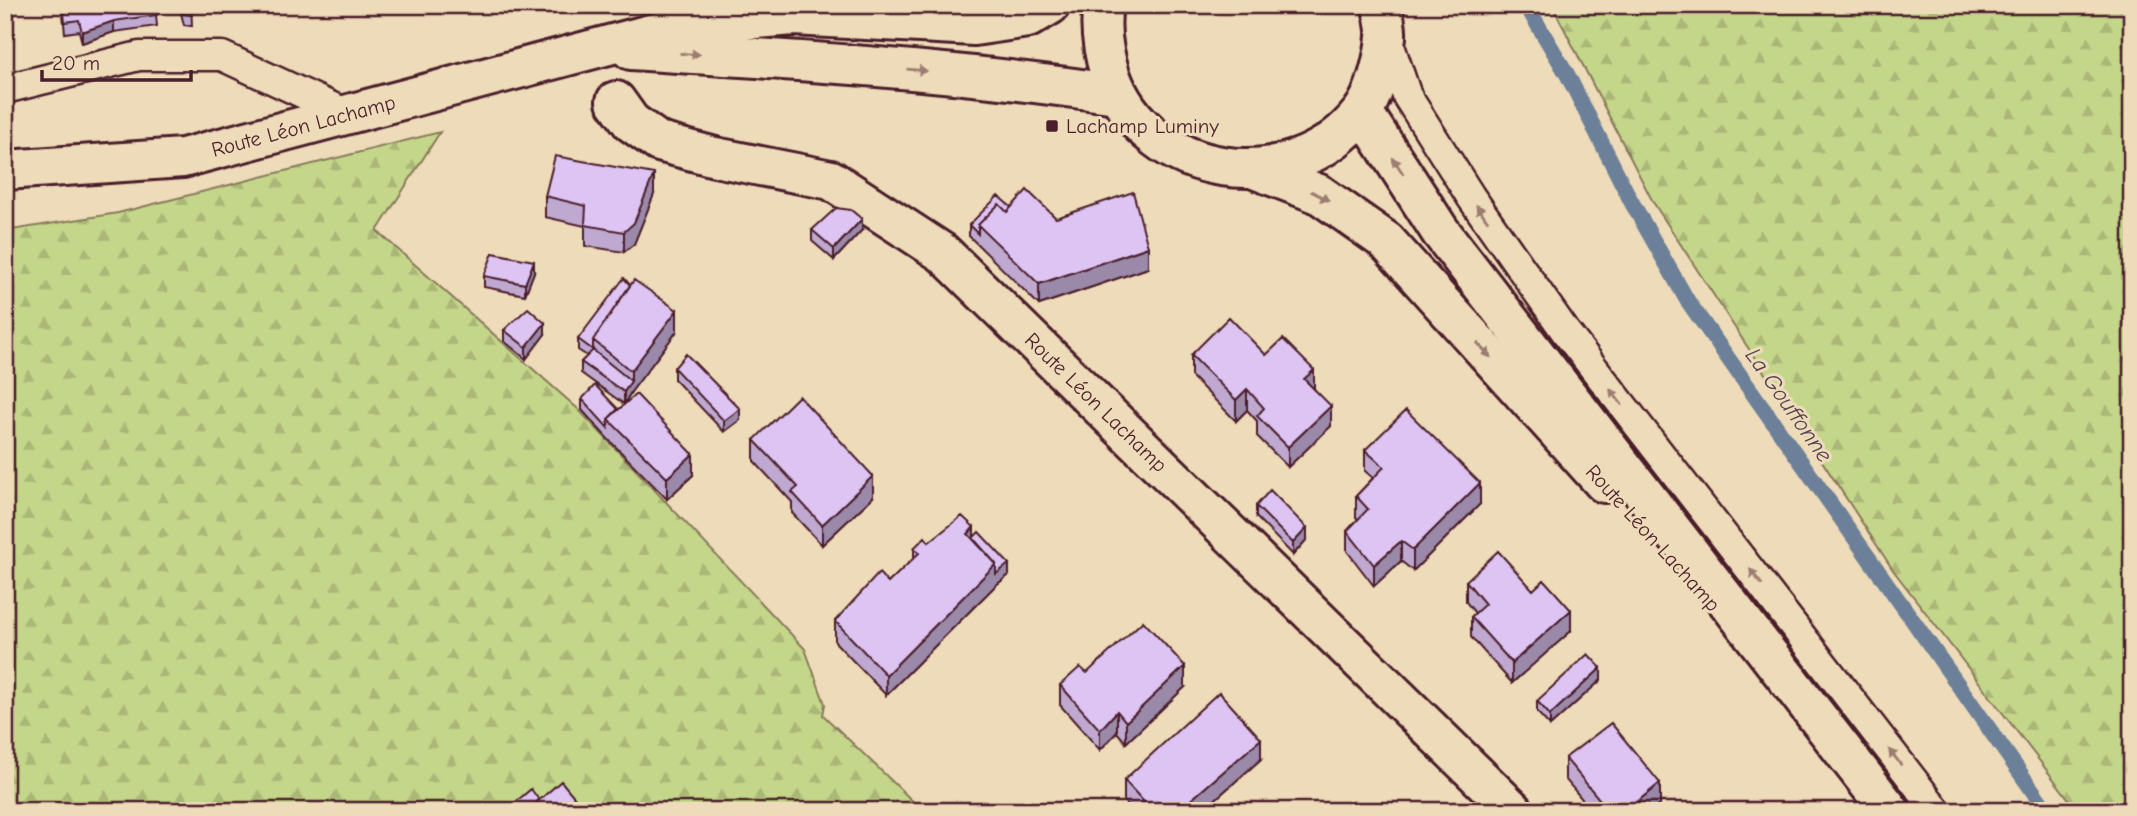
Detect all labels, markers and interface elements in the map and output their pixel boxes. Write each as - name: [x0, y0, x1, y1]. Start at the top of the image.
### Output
- scale bar: [42, 38, 191, 82]
- one-way arrow: [679, 48, 701, 59]
- text: 20 m: [52, 51, 100, 75]
- one-way arrow: [906, 65, 928, 76]
- street label: Route Léon Lachamp: [209, 90, 398, 162]
- place label: Lachamp Luminy: [1066, 114, 1219, 138]
- marker: Lachamp Luminy: [1044, 118, 1060, 134]
- one-way arrow: [1392, 156, 1405, 175]
- one-way arrow: [1310, 190, 1330, 201]
- one-way arrow: [1475, 204, 1489, 222]
- street label: Route Léon Lachamp: [1020, 328, 1172, 477]
- one-way arrow: [1476, 341, 1492, 358]
- water label: La Gouffonne: [1740, 343, 1839, 468]
- one-way arrow: [1609, 389, 1624, 407]
- street label: Route Léon Lachamp: [1581, 460, 1725, 616]
- one-way arrow: [1749, 568, 1763, 586]
- one-way arrow: [1888, 748, 1903, 766]

